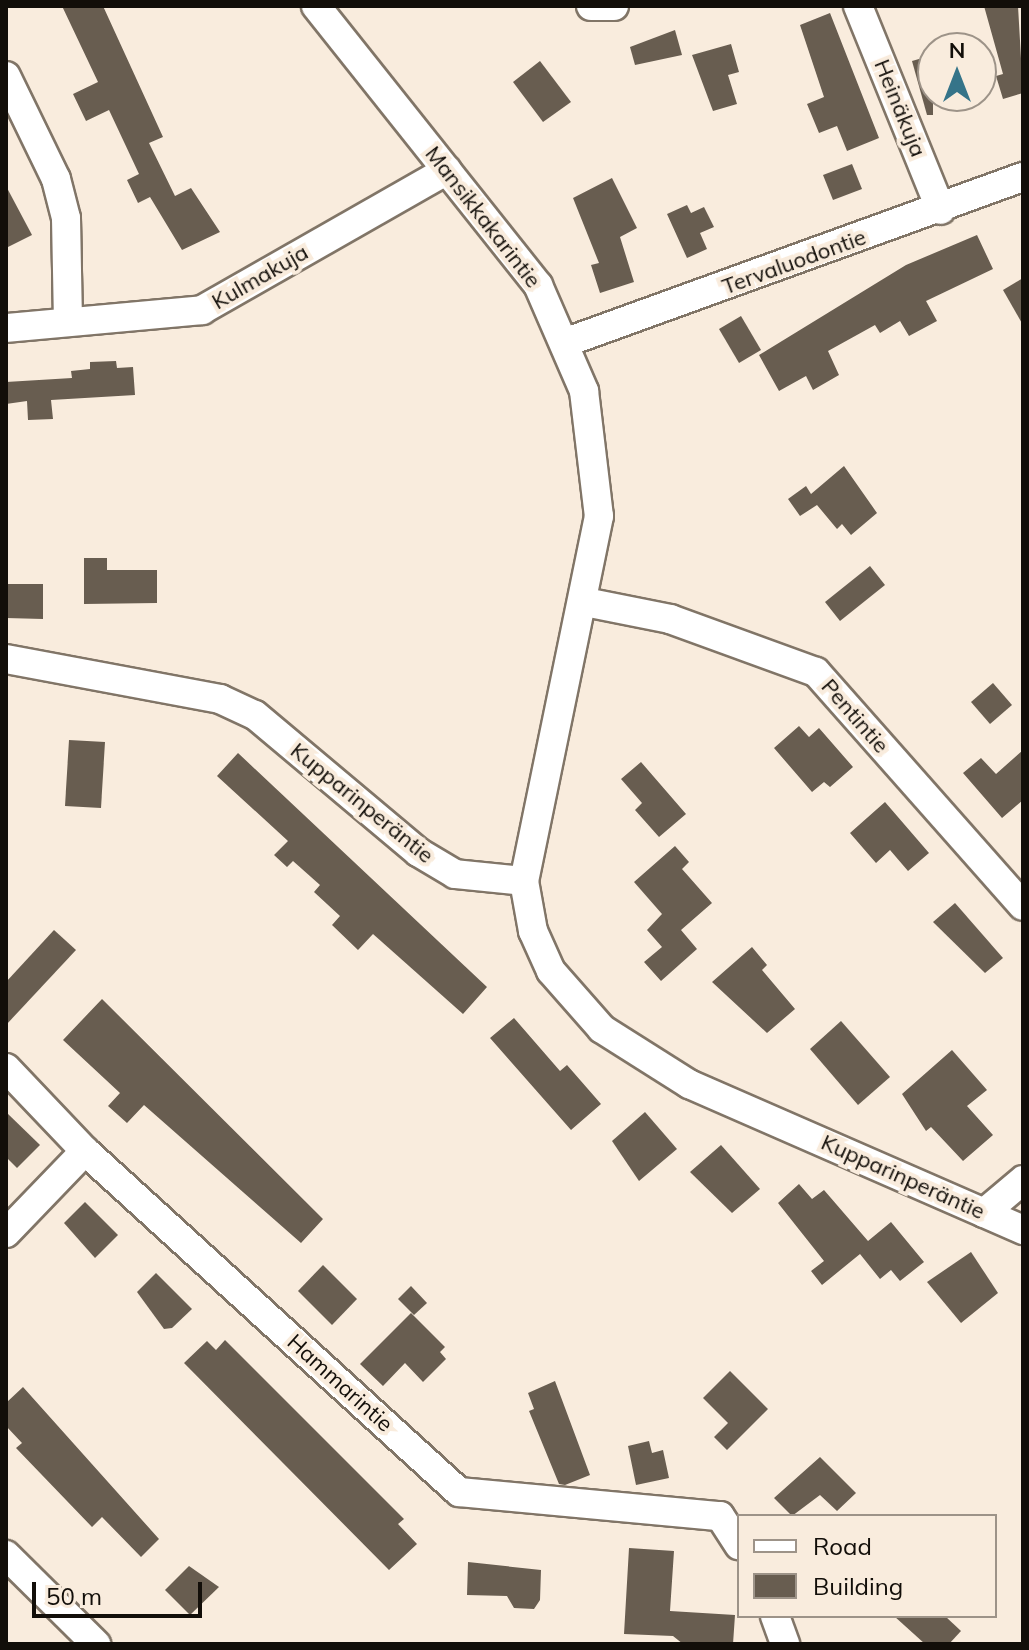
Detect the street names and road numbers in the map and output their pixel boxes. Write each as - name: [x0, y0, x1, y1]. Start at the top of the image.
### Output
- street label: Heinäkuja: [869, 55, 931, 161]
- street label: Mansikkakarintie: [420, 141, 546, 293]
- street label: Tervaluodontie: [719, 224, 869, 300]
- street label: Kulmakuja: [207, 239, 313, 315]
- street label: Pentintie: [816, 674, 894, 758]
- street label: Kupparinperäntie: [285, 737, 439, 869]
- street label: Kupparinperäntie: [817, 1129, 989, 1225]
- street label: Hammarintie: [282, 1329, 398, 1437]

